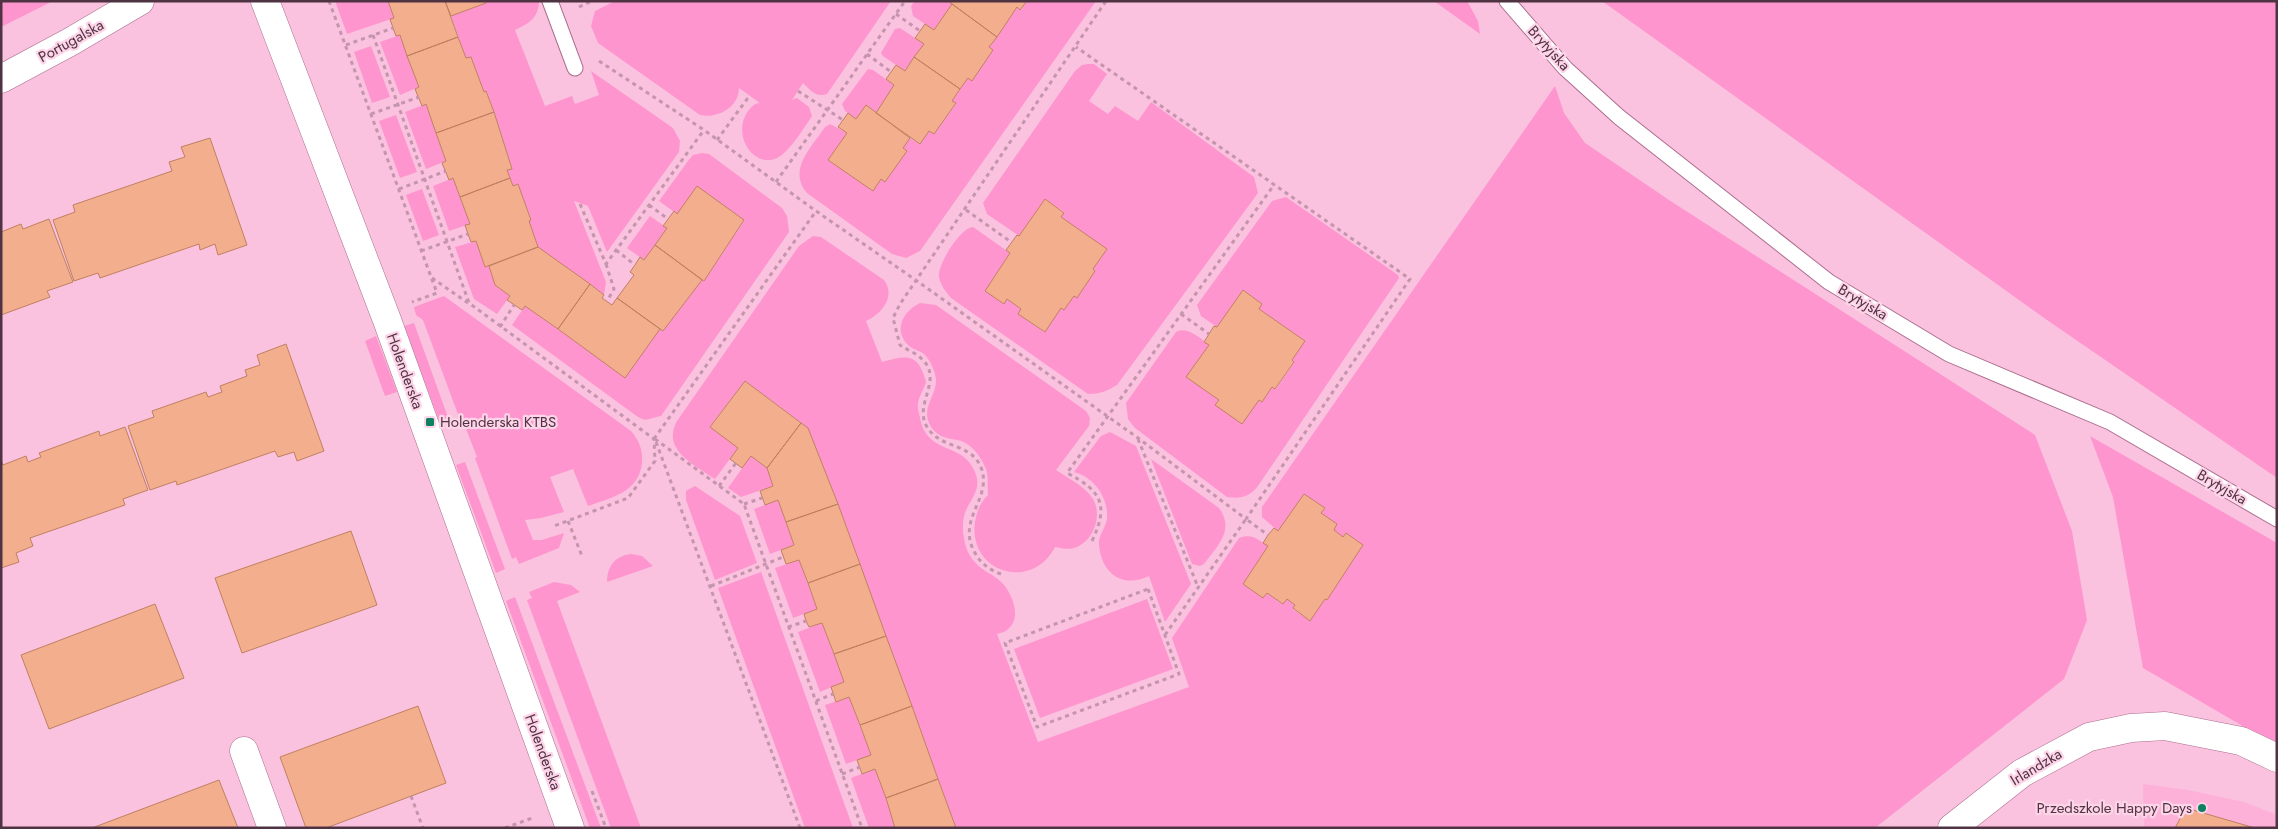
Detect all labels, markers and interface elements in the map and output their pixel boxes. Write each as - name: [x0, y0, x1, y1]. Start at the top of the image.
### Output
- street label: Portugalska: [34, 14, 108, 68]
- street label: Brytyjska: [1523, 20, 1575, 76]
- street label: Brytyjska: [1834, 279, 1892, 325]
- street label: Holenderska: [381, 330, 429, 412]
- place label: Holenderska KTBS: [440, 411, 556, 433]
- marker: Holenderska KTBS: [424, 416, 436, 428]
- street label: Brytyjska: [2193, 464, 2251, 510]
- street label: Holenderska: [519, 711, 567, 793]
- street label: Irlandzka: [2006, 743, 2066, 791]
- place label: Przedszkole Happy Days: [2036, 797, 2192, 819]
- marker: Przedszkole Happy Days: [2196, 802, 2208, 814]

